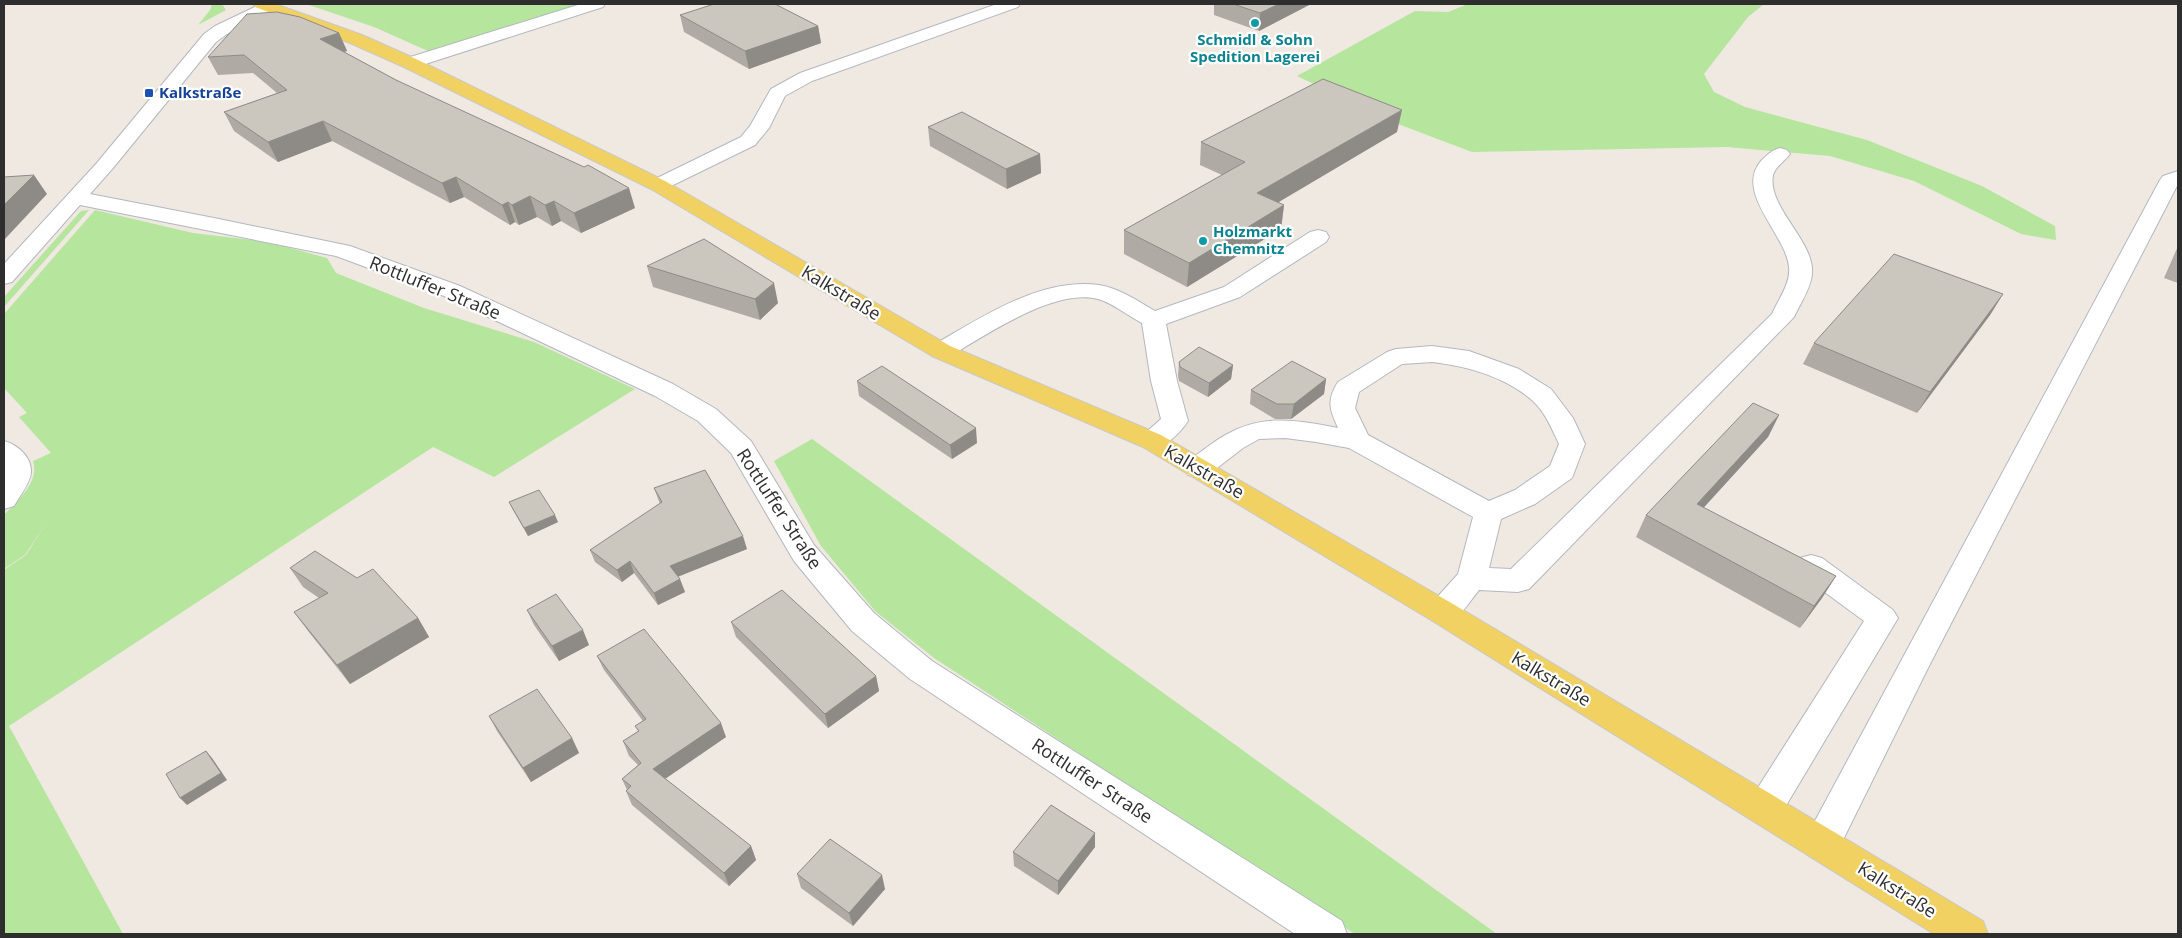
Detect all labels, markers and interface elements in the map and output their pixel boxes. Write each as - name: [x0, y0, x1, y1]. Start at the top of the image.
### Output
- marker: Schmidl & Sohn Spedition Lagerei: [1249, 17, 1261, 29]
- place label: Schmidl & Sohn Spedition Lagerei: [1190, 29, 1320, 66]
- place label: Kalkstraße: [159, 82, 241, 102]
- marker: Kalkstraße: [143, 87, 155, 99]
- place label: Holzmarkt Chemnitz: [1213, 221, 1293, 258]
- marker: Holzmarkt Chemnitz: [1197, 235, 1209, 247]
- street label: Rottluffer Straße: [366, 250, 505, 324]
- street label: Kalkstraße: [797, 259, 886, 325]
- street label: Kalkstraße: [1160, 439, 1249, 504]
- street label: Rottluffer Straße: [732, 443, 828, 574]
- street label: Kalkstraße: [1507, 645, 1596, 711]
- street label: Rottluffer Straße: [1027, 732, 1158, 828]
- street label: Kalkstraße: [1854, 855, 1942, 923]

